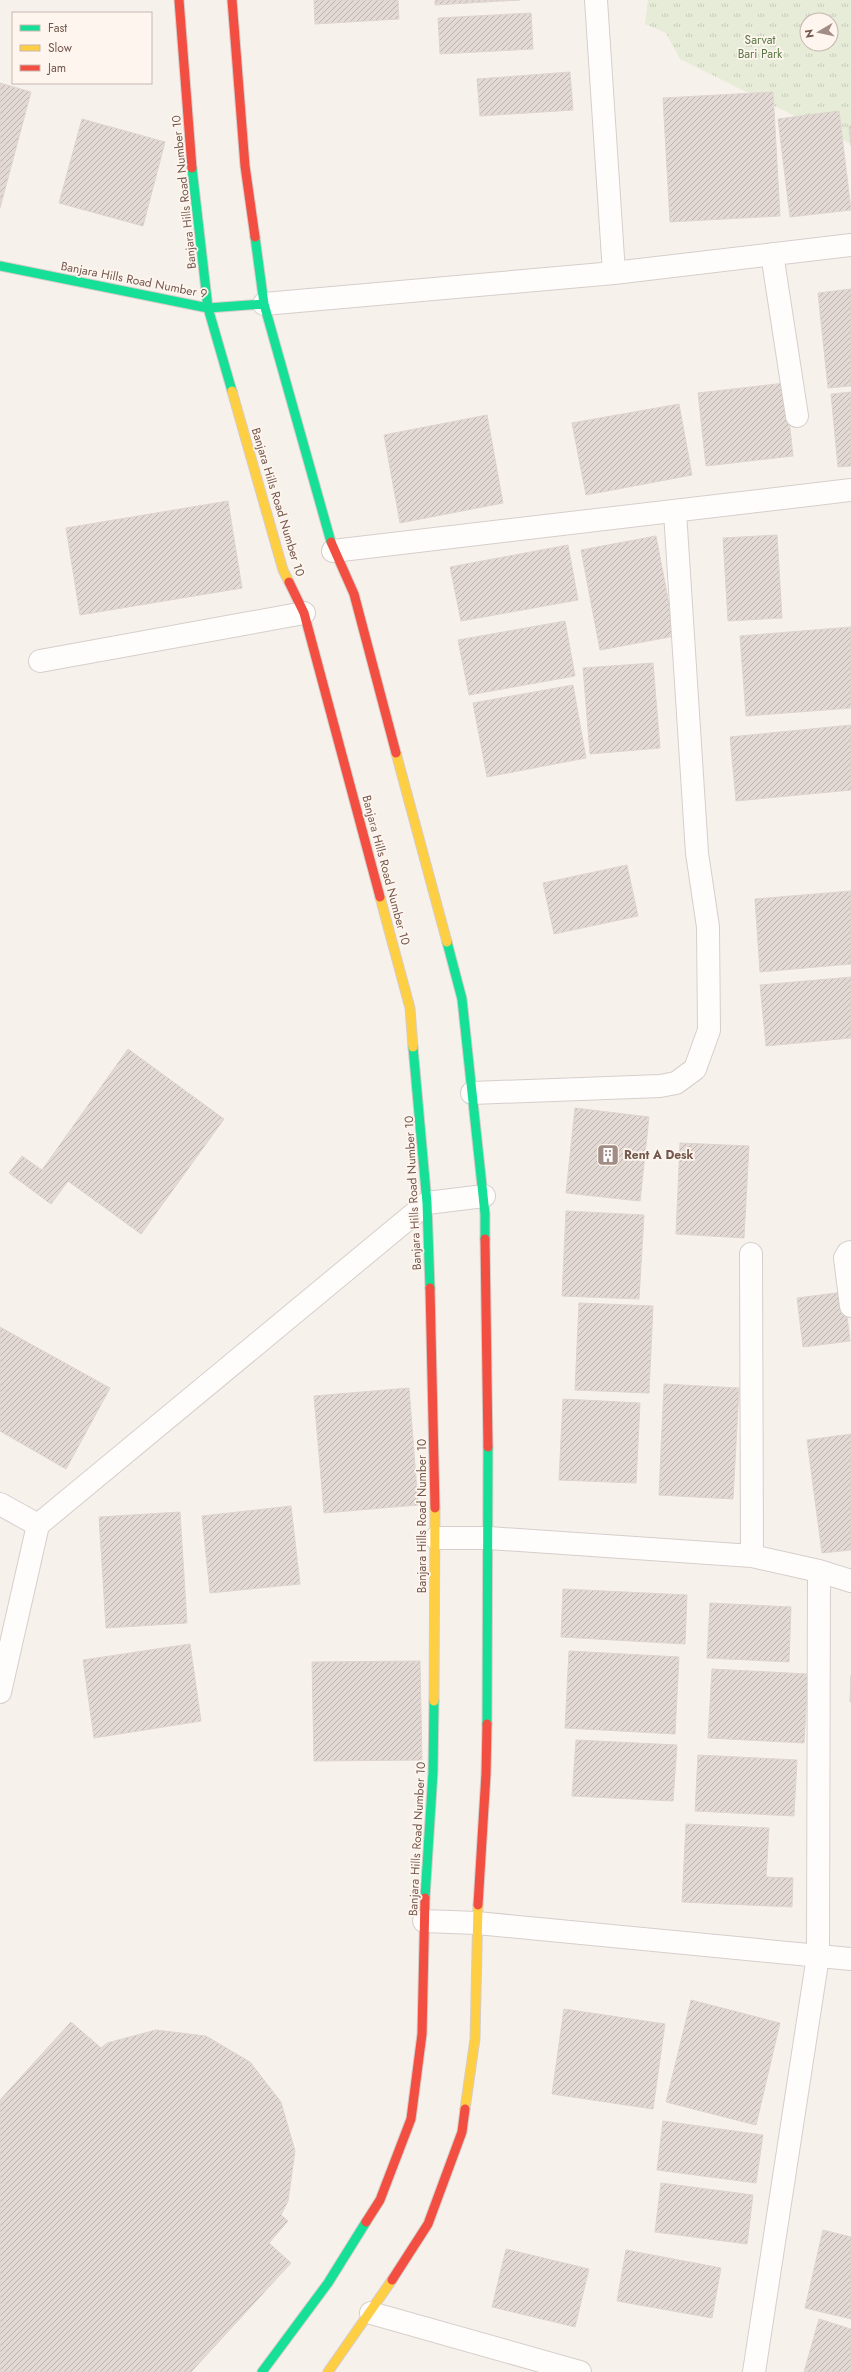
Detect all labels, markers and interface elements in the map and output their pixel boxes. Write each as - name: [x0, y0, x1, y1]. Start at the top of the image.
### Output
- legend: [12, 12, 152, 84]
- north arrow: [799, 12, 839, 52]
- text: Fast: [48, 19, 67, 37]
- text: N: [801, 28, 818, 39]
- park label: Sarvat Bari Park: [738, 31, 783, 63]
- text: Slow: [48, 39, 73, 57]
- text: Jam: [46, 59, 66, 77]
- street label: Banjara Hills Road Number 10: [167, 114, 201, 270]
- street label: Banjara Hills Road Number 9: [59, 257, 209, 303]
- street label: Banjara Hills Road Number 10: [247, 426, 309, 578]
- street label: Banjara Hills Road Number 10: [357, 793, 415, 947]
- street label: Banjara Hills Road Number 10: [400, 1115, 426, 1271]
- building icon: Rent A Desk: [595, 1142, 621, 1168]
- place label: Rent A Desk: [624, 1146, 694, 1164]
- street label: Banjara Hills Road Number 10: [413, 1439, 431, 1593]
- street label: Banjara Hills Road Number 10: [404, 1761, 430, 1917]

